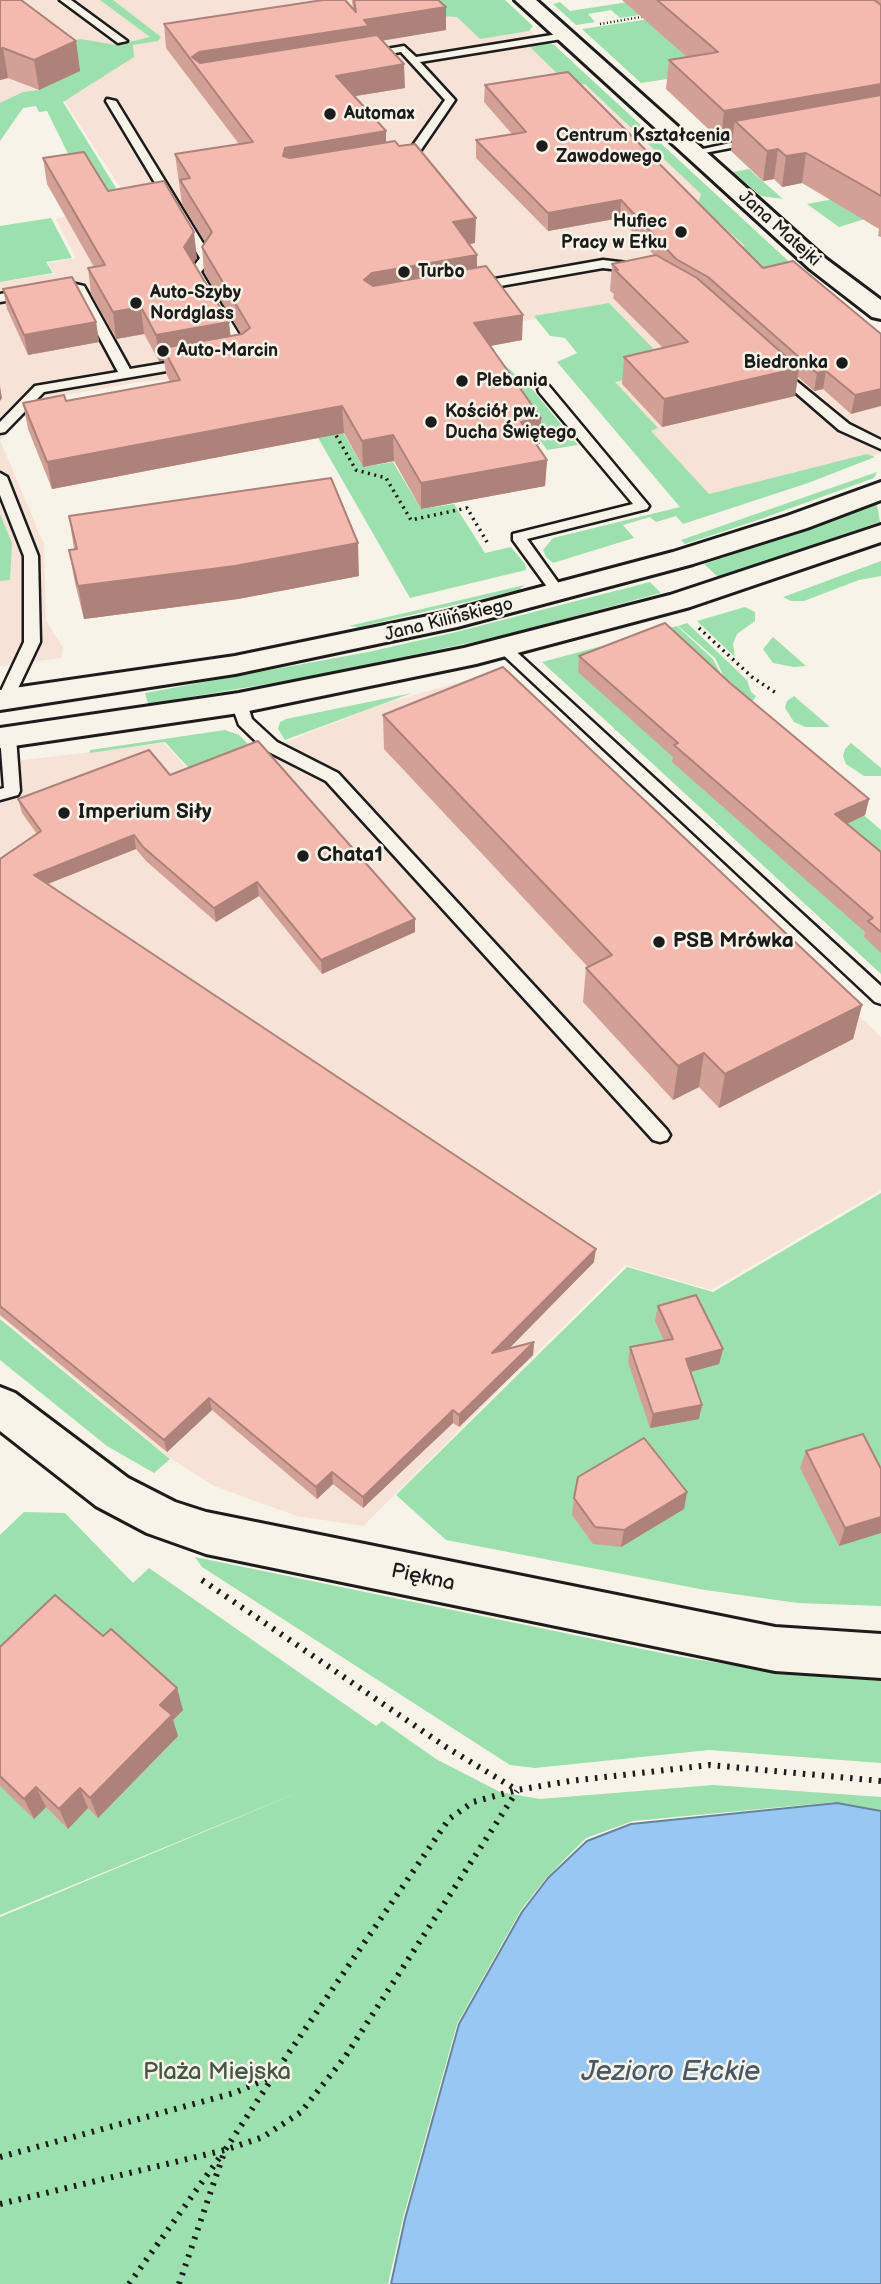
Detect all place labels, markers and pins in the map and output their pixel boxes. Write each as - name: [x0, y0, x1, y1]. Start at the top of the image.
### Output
- place label: Automax: [344, 103, 415, 125]
- marker: Automax: [322, 106, 338, 122]
- place label: Centrum Kształcenia Zawodowego: [556, 125, 730, 168]
- marker: Centrum Kształcenia Zawodowego: [534, 138, 550, 154]
- place label: Hufiec Pracy w Ełku: [561, 211, 667, 254]
- marker: Hufiec Pracy w Ełku: [673, 224, 689, 240]
- place label: Turbo: [418, 261, 465, 283]
- marker: Turbo: [396, 264, 412, 280]
- place label: Auto-Szyby Nordglass: [150, 282, 241, 324]
- marker: Auto-Szyby Nordglass: [128, 295, 144, 311]
- place label: Auto-Marcin: [177, 340, 278, 362]
- marker: Auto-Marcin: [155, 343, 171, 359]
- place label: Biedronka: [744, 352, 828, 374]
- marker: Biedronka: [834, 355, 850, 371]
- place label: Plebania: [476, 370, 548, 392]
- marker: Plebania: [454, 373, 470, 389]
- place label: Kościół pw. Ducha Świętego: [445, 401, 577, 444]
- marker: Kościół pw. Ducha Świętego: [423, 414, 439, 430]
- place label: Imperium Siły: [78, 800, 212, 826]
- marker: Imperium Siły: [56, 805, 72, 821]
- place label: Chata1: [317, 843, 383, 869]
- marker: Chata1: [295, 848, 311, 864]
- place label: PSB Mrówka: [673, 929, 794, 955]
- marker: PSB Mrówka: [651, 934, 667, 950]

